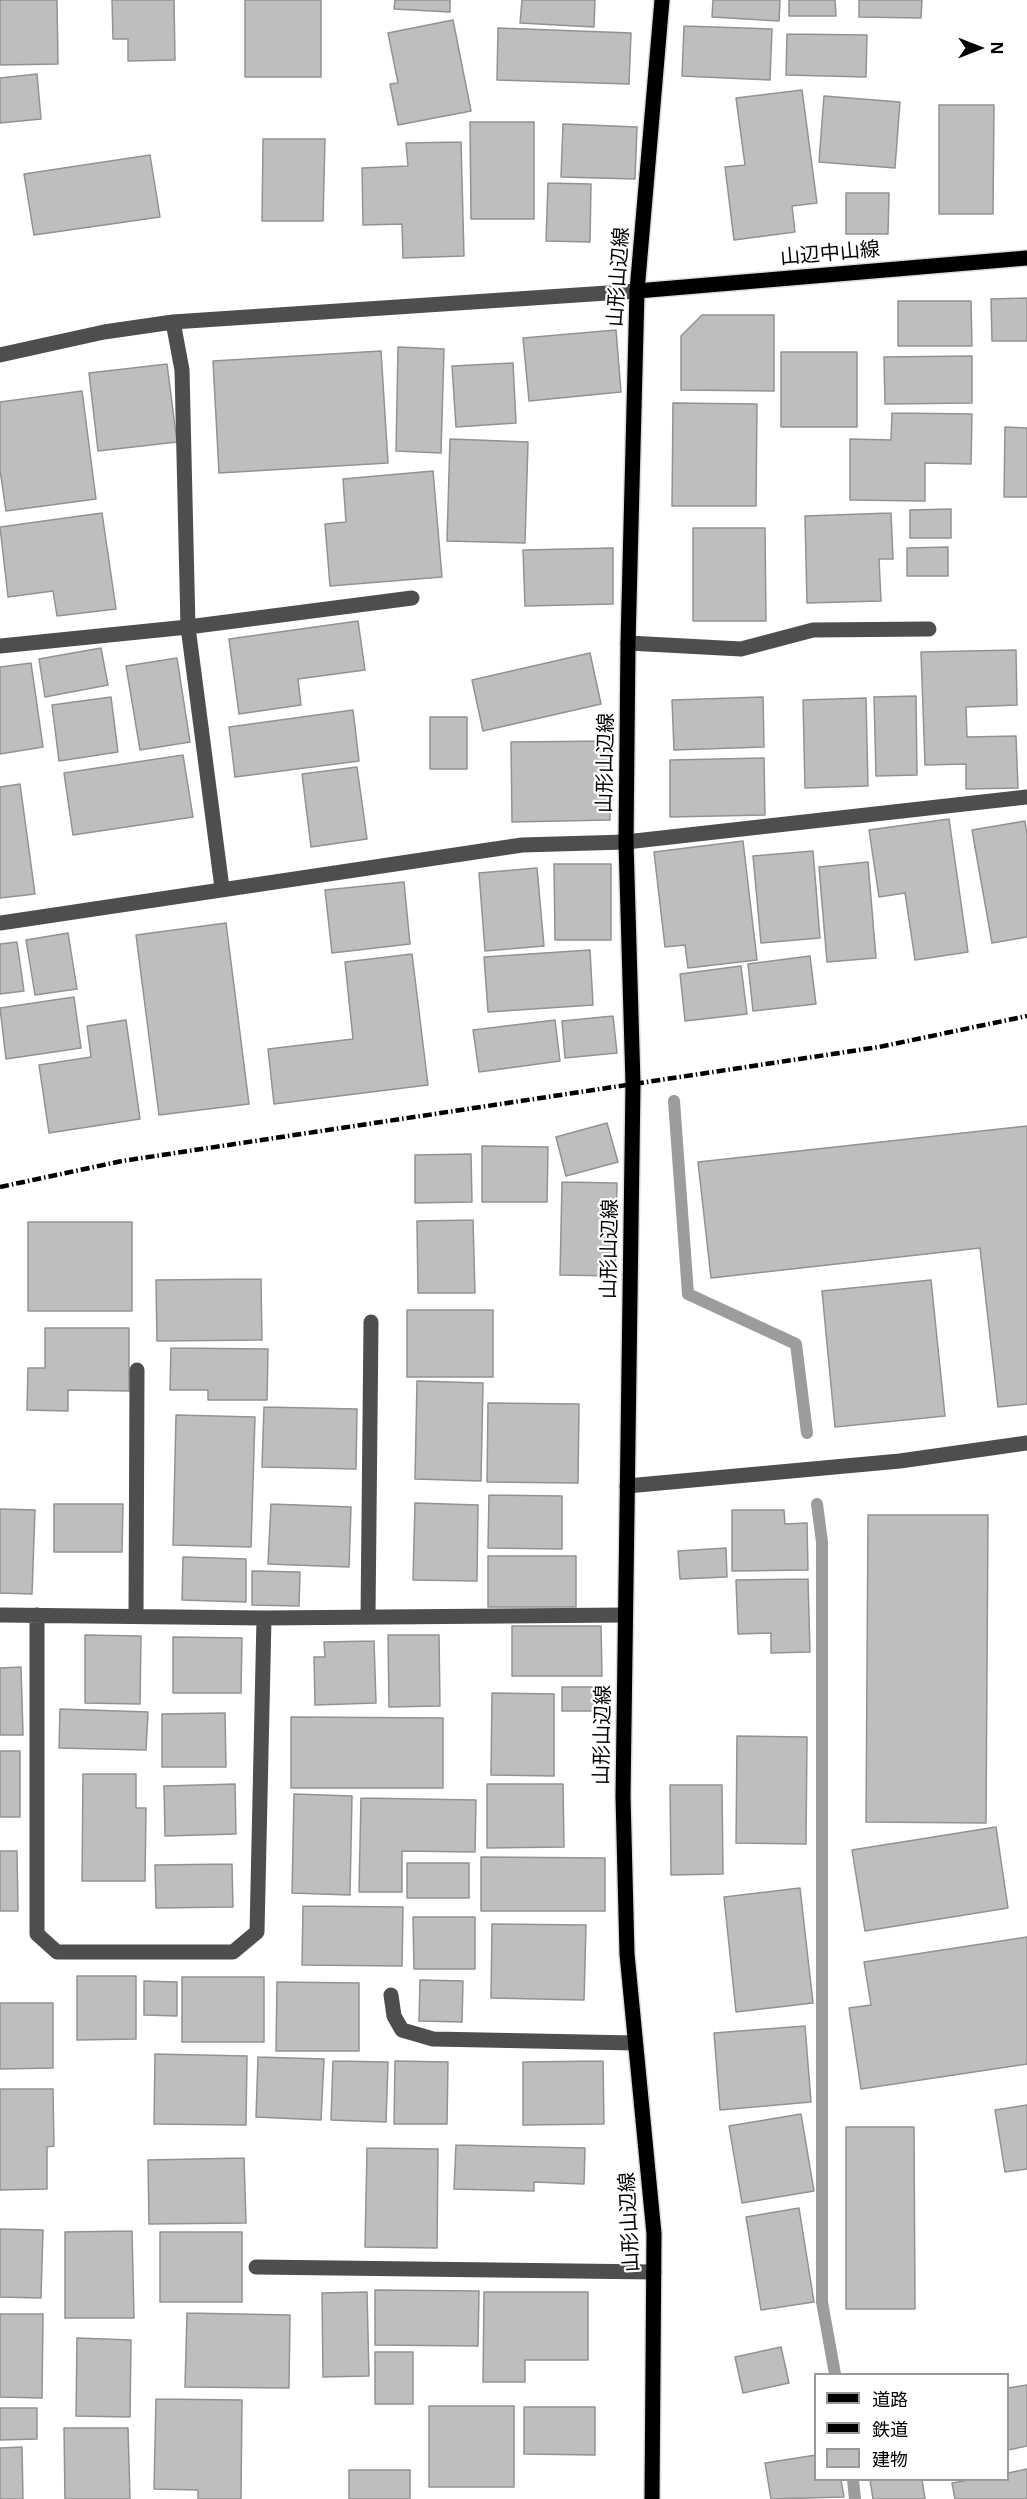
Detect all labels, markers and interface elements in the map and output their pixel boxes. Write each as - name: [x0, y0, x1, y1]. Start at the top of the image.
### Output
- north arrow: [949, 18, 1009, 78]
- text: N: [986, 41, 1008, 55]
- street label: 山形山辺線: [604, 226, 634, 328]
- street label: 山辺中山線: [779, 238, 881, 270]
- street label: 山形山辺線: [593, 713, 619, 813]
- street label: 山形山辺線: [597, 1199, 623, 1299]
- street label: 山形山辺線: [590, 1685, 616, 1785]
- street label: 山形山辺線: [615, 2171, 645, 2273]
- legend: [814, 2373, 1009, 2481]
- text: 道路: [872, 2387, 908, 2411]
- text: 鉄道: [872, 2417, 908, 2441]
- text: 建物: [872, 2447, 908, 2471]

